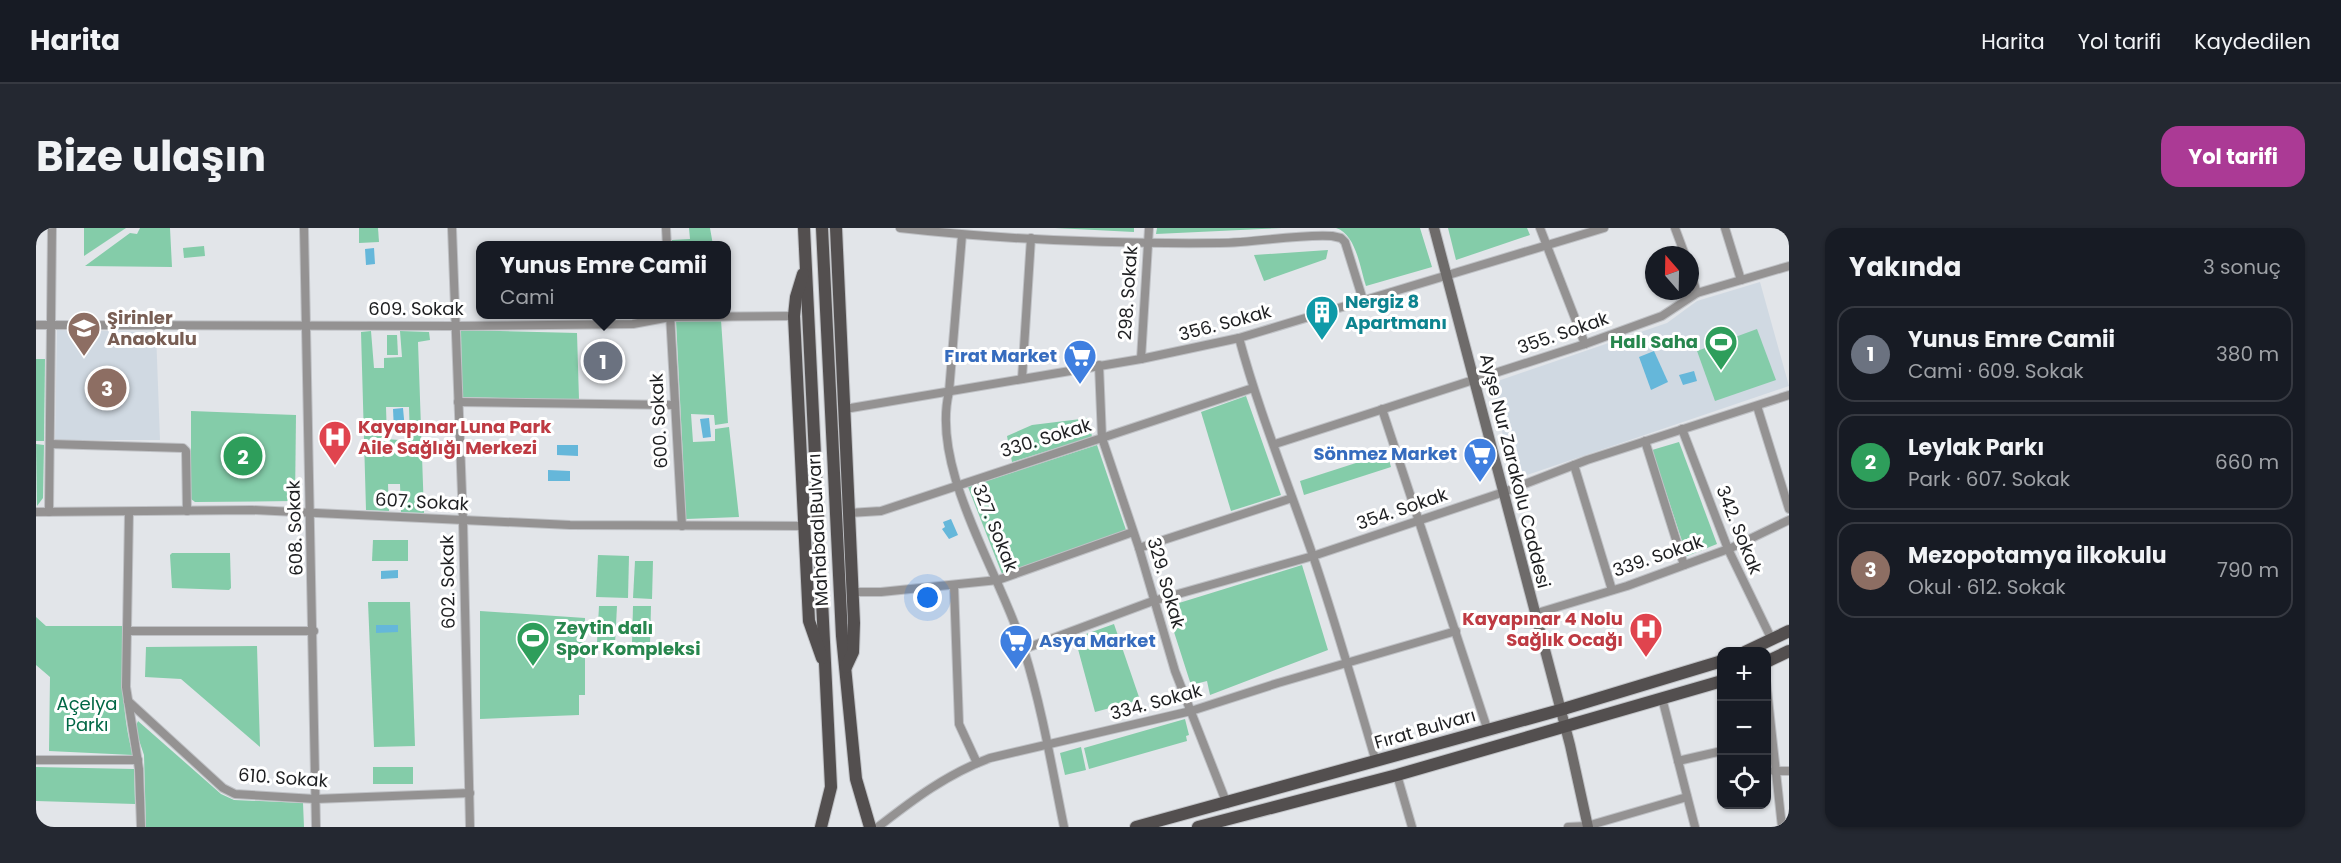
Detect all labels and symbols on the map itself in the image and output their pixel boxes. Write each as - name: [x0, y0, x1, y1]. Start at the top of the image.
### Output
- street label: 298. Sokak: [1112, 244, 1143, 341]
- north arrow: [1645, 246, 1699, 300]
- place label: Nergiz 8 Apartmanı: [1345, 289, 1447, 335]
- building icon: Nergiz 8 Apartmanı: [1304, 294, 1340, 341]
- street label: 609. Sokak: [368, 296, 464, 321]
- street label: 356. Sokak: [1176, 298, 1275, 347]
- place label: Şirinler Anaokulu: [107, 305, 197, 351]
- street label: 355. Sokak: [1514, 305, 1612, 360]
- school or university icon: Şirinler Anaokulu: [66, 310, 102, 357]
- sports icon: Halı Saha: [1703, 324, 1739, 371]
- place label: Halı Saha: [1610, 329, 1698, 354]
- pin: 1: [584, 338, 622, 384]
- supermarket icon: Fırat Market: [1062, 338, 1098, 385]
- place label: Fırat Market: [944, 343, 1057, 368]
- street label: Ayşe Nur Zarakolu Caddesi: [1474, 351, 1557, 591]
- pin: 3: [88, 366, 126, 410]
- street label: 600. Sokak: [643, 372, 673, 469]
- street label: 330. Sokak: [997, 412, 1095, 463]
- place label: Kayapınar Luna Park Aile Sağlığı Merkezi: [358, 414, 552, 460]
- hospital icon: Kayapınar Luna Park Aile Sağlığı Merkezi: [317, 419, 353, 466]
- pin: 2: [224, 434, 262, 478]
- supermarket icon: Sönmez Market: [1462, 436, 1498, 483]
- place label: Sönmez Market: [1313, 441, 1457, 466]
- street label: Mahabad Bulvarı: [801, 453, 834, 607]
- street label: 608. Sokak: [280, 479, 309, 576]
- street label: 327. Sokak: [967, 480, 1025, 576]
- street label: 354. Sokak: [1353, 481, 1451, 536]
- street label: 342. Sokak: [1710, 482, 1769, 579]
- street label: 607. Sokak: [374, 487, 470, 516]
- street label: 339. Sokak: [1609, 528, 1707, 583]
- street label: 602. Sokak: [434, 534, 461, 629]
- street label: 329. Sokak: [1142, 534, 1192, 632]
- your location: [913, 583, 942, 612]
- place label: Kayapınar 4 Nolu Sağlık Ocağı: [1462, 606, 1623, 652]
- hospital icon: Kayapınar 4 Nolu Sağlık Ocağı: [1628, 611, 1664, 658]
- place label: Zeytin dalı Spor Kompleksi: [556, 615, 700, 661]
- sports icon: Zeytin dalı Spor Kompleksi: [515, 620, 551, 667]
- supermarket icon: Asya Market: [998, 623, 1034, 670]
- place label: Asya Market: [1039, 628, 1156, 653]
- street label: 334. Sokak: [1107, 677, 1205, 726]
- park label: Açelya Parkı: [57, 691, 117, 737]
- street label: Fırat Bulvarı: [1371, 702, 1478, 755]
- street label: 610. Sokak: [237, 762, 329, 793]

